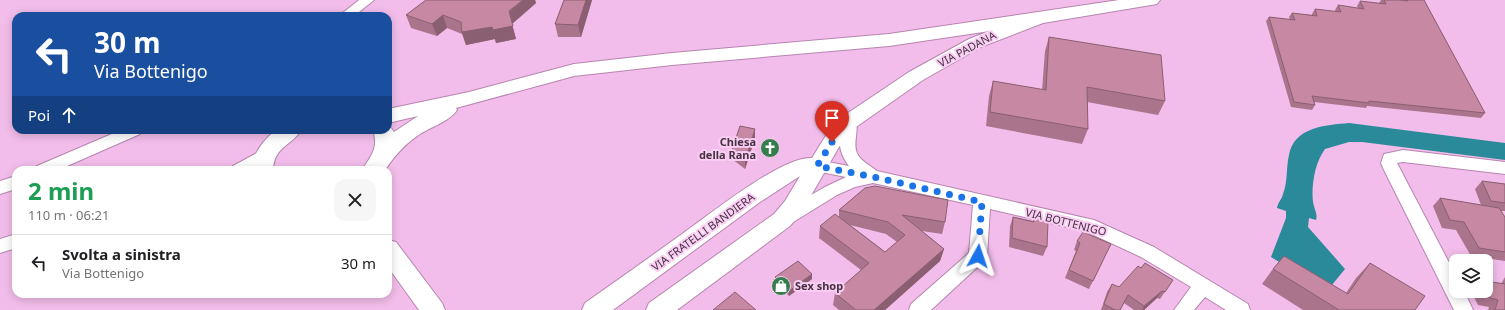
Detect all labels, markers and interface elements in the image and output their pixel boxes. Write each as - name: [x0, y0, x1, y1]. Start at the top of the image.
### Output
- text: 30 m: [94, 23, 161, 61]
- street label: VIA PADANA: [935, 27, 999, 70]
- icon: left: [28, 28, 80, 80]
- text: Via Bottenigo: [94, 59, 208, 83]
- pin: [815, 101, 849, 142]
- icon: ahead: [58, 104, 80, 126]
- text: Poi: [28, 105, 50, 125]
- icon: arrive: [821, 107, 843, 129]
- place label: Chiesa della Rana: [699, 134, 756, 162]
- church icon: Chiesa della Rana: [759, 137, 781, 159]
- text: 2 min: [28, 174, 94, 207]
- button: close: [334, 179, 376, 221]
- street label: VIA FRATELLI BANDIERA: [648, 189, 758, 274]
- street label: VIA BOTTENIGO: [1024, 204, 1108, 239]
- text: 110 m · 06:21: [28, 206, 109, 224]
- position arrow: [957, 235, 999, 277]
- text: Svolta a sinistra: [62, 244, 181, 264]
- icon: left: [28, 252, 50, 274]
- text: 30 m: [341, 253, 376, 273]
- map controls: [1449, 254, 1493, 298]
- button: layers: [1449, 254, 1493, 298]
- text: Via Bottenigo: [62, 264, 144, 282]
- shop icon: Sex shop: [770, 275, 792, 297]
- place label: Sex shop: [795, 278, 843, 293]

